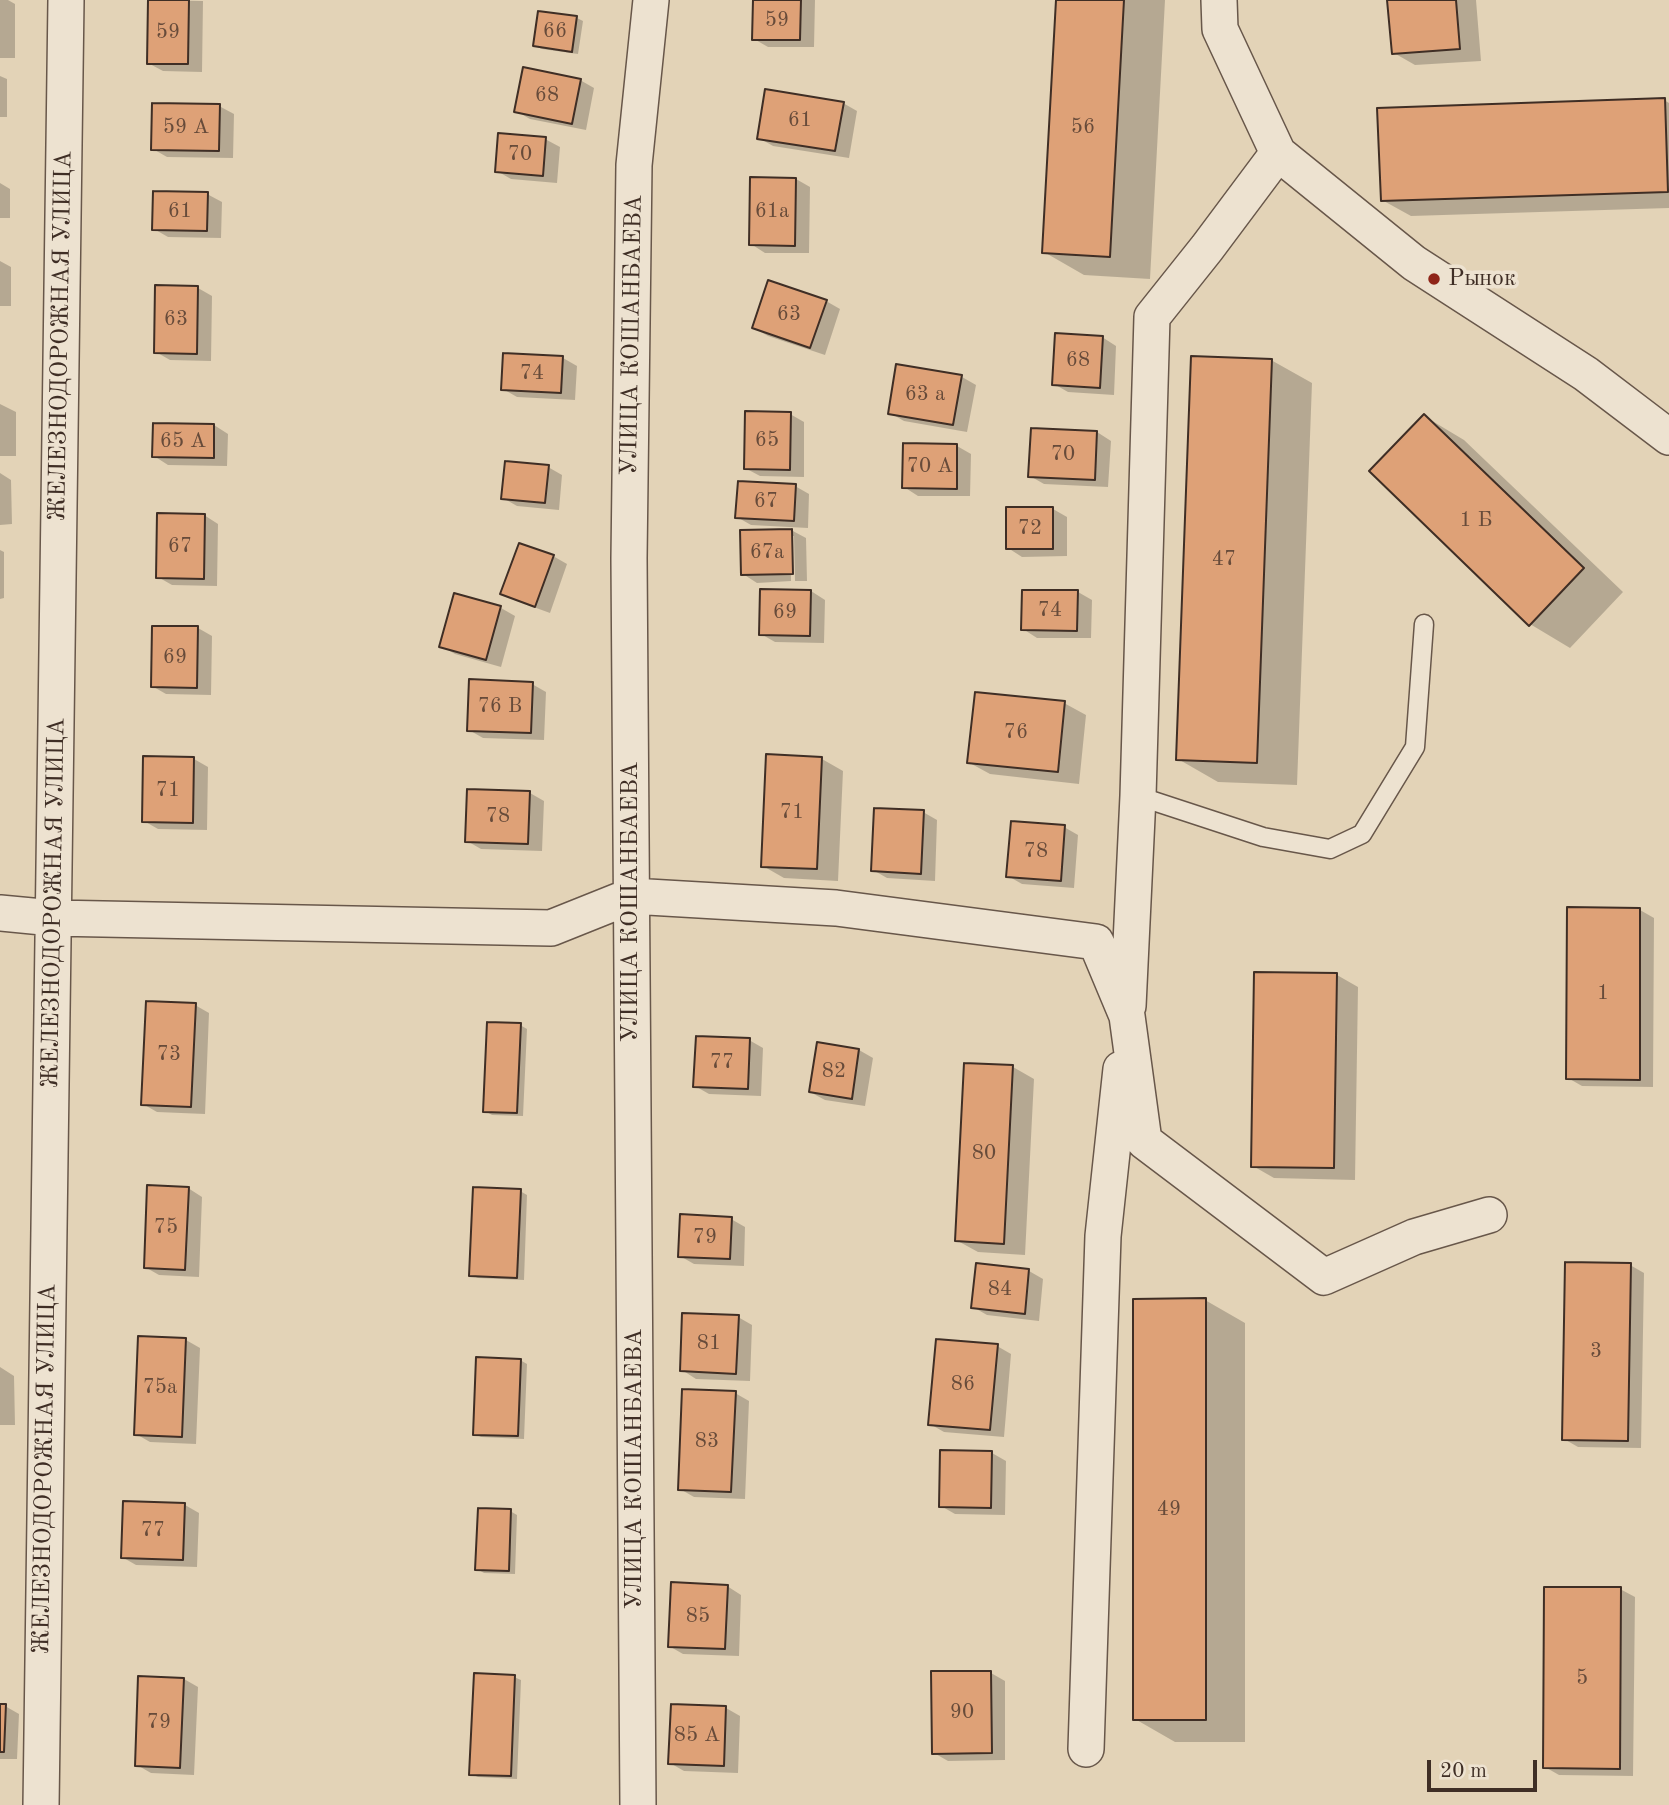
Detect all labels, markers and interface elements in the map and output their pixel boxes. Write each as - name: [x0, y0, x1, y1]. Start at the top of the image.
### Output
- house number: 59: [765, 7, 789, 33]
- house number: 66: [543, 18, 567, 44]
- house number: 59: [156, 19, 180, 45]
- house number: 68: [535, 82, 559, 108]
- house number: 61: [788, 107, 812, 133]
- house number: 59 А: [163, 114, 209, 140]
- house number: 56: [1071, 114, 1095, 140]
- house number: 70: [508, 141, 532, 167]
- street label: ЖЕЛЕЗНОДОРОЖНАЯ УЛИЦА: [43, 151, 79, 521]
- street label: УЛИЦА КОШАНБАЕВА: [615, 194, 649, 476]
- house number: 61: [168, 198, 192, 224]
- house number: 61а: [755, 198, 789, 224]
- place label: Рынок: [1448, 265, 1516, 293]
- marker: Рынок: [1426, 271, 1442, 287]
- house number: 63: [777, 301, 801, 327]
- house number: 63: [164, 306, 188, 332]
- house number: 68: [1066, 347, 1090, 373]
- house number: 74: [520, 360, 544, 386]
- house number: 63 а: [905, 381, 945, 407]
- house number: 65: [755, 427, 779, 453]
- house number: 65 А: [160, 428, 206, 454]
- house number: 70: [1051, 441, 1075, 467]
- house number: 70 А: [907, 453, 953, 479]
- house number: 67: [754, 488, 778, 514]
- house number: 1 Б: [1460, 507, 1492, 533]
- house number: 72: [1018, 515, 1042, 541]
- house number: 67: [168, 533, 192, 559]
- house number: 67а: [750, 539, 784, 565]
- house number: 47: [1212, 546, 1236, 572]
- house number: 74: [1038, 597, 1062, 623]
- house number: 69: [773, 599, 797, 625]
- house number: 69: [163, 644, 187, 670]
- house number: 76 В: [478, 693, 522, 719]
- street label: ЖЕЛЕЗНОДОРОЖНАЯ УЛИЦА: [36, 718, 72, 1088]
- house number: 76: [1004, 719, 1028, 745]
- street label: УЛИЦА КОШАНБАЕВА: [617, 762, 645, 1042]
- house number: 71: [156, 777, 180, 803]
- house number: 71: [780, 799, 804, 825]
- house number: 78: [486, 803, 510, 829]
- house number: 78: [1024, 838, 1048, 864]
- house number: 1: [1597, 980, 1609, 1006]
- house number: 73: [157, 1041, 181, 1067]
- house number: 77: [710, 1049, 734, 1075]
- house number: 82: [822, 1058, 846, 1084]
- house number: 80: [972, 1140, 996, 1166]
- house number: 75: [154, 1214, 178, 1240]
- house number: 79: [693, 1224, 717, 1250]
- house number: 84: [988, 1276, 1012, 1302]
- street label: ЖЕЛЕЗНОДОРОЖНАЯ УЛИЦА: [27, 1284, 63, 1654]
- street label: УЛИЦА КОШАНБАЕВА: [621, 1329, 649, 1609]
- house number: 81: [697, 1330, 721, 1356]
- house number: 3: [1590, 1338, 1602, 1364]
- house number: 86: [951, 1371, 975, 1397]
- house number: 75а: [143, 1374, 177, 1400]
- house number: 83: [695, 1428, 719, 1454]
- house number: 49: [1157, 1496, 1181, 1522]
- house number: 77: [141, 1517, 165, 1543]
- house number: 85: [686, 1603, 710, 1629]
- house number: 5: [1576, 1665, 1588, 1691]
- house number: 90: [950, 1699, 974, 1725]
- house number: 79: [147, 1709, 171, 1735]
- house number: 85 А: [674, 1722, 720, 1748]
- scale bar: [1431, 1745, 1541, 1789]
- text: 20 m: [1440, 1761, 1487, 1782]

